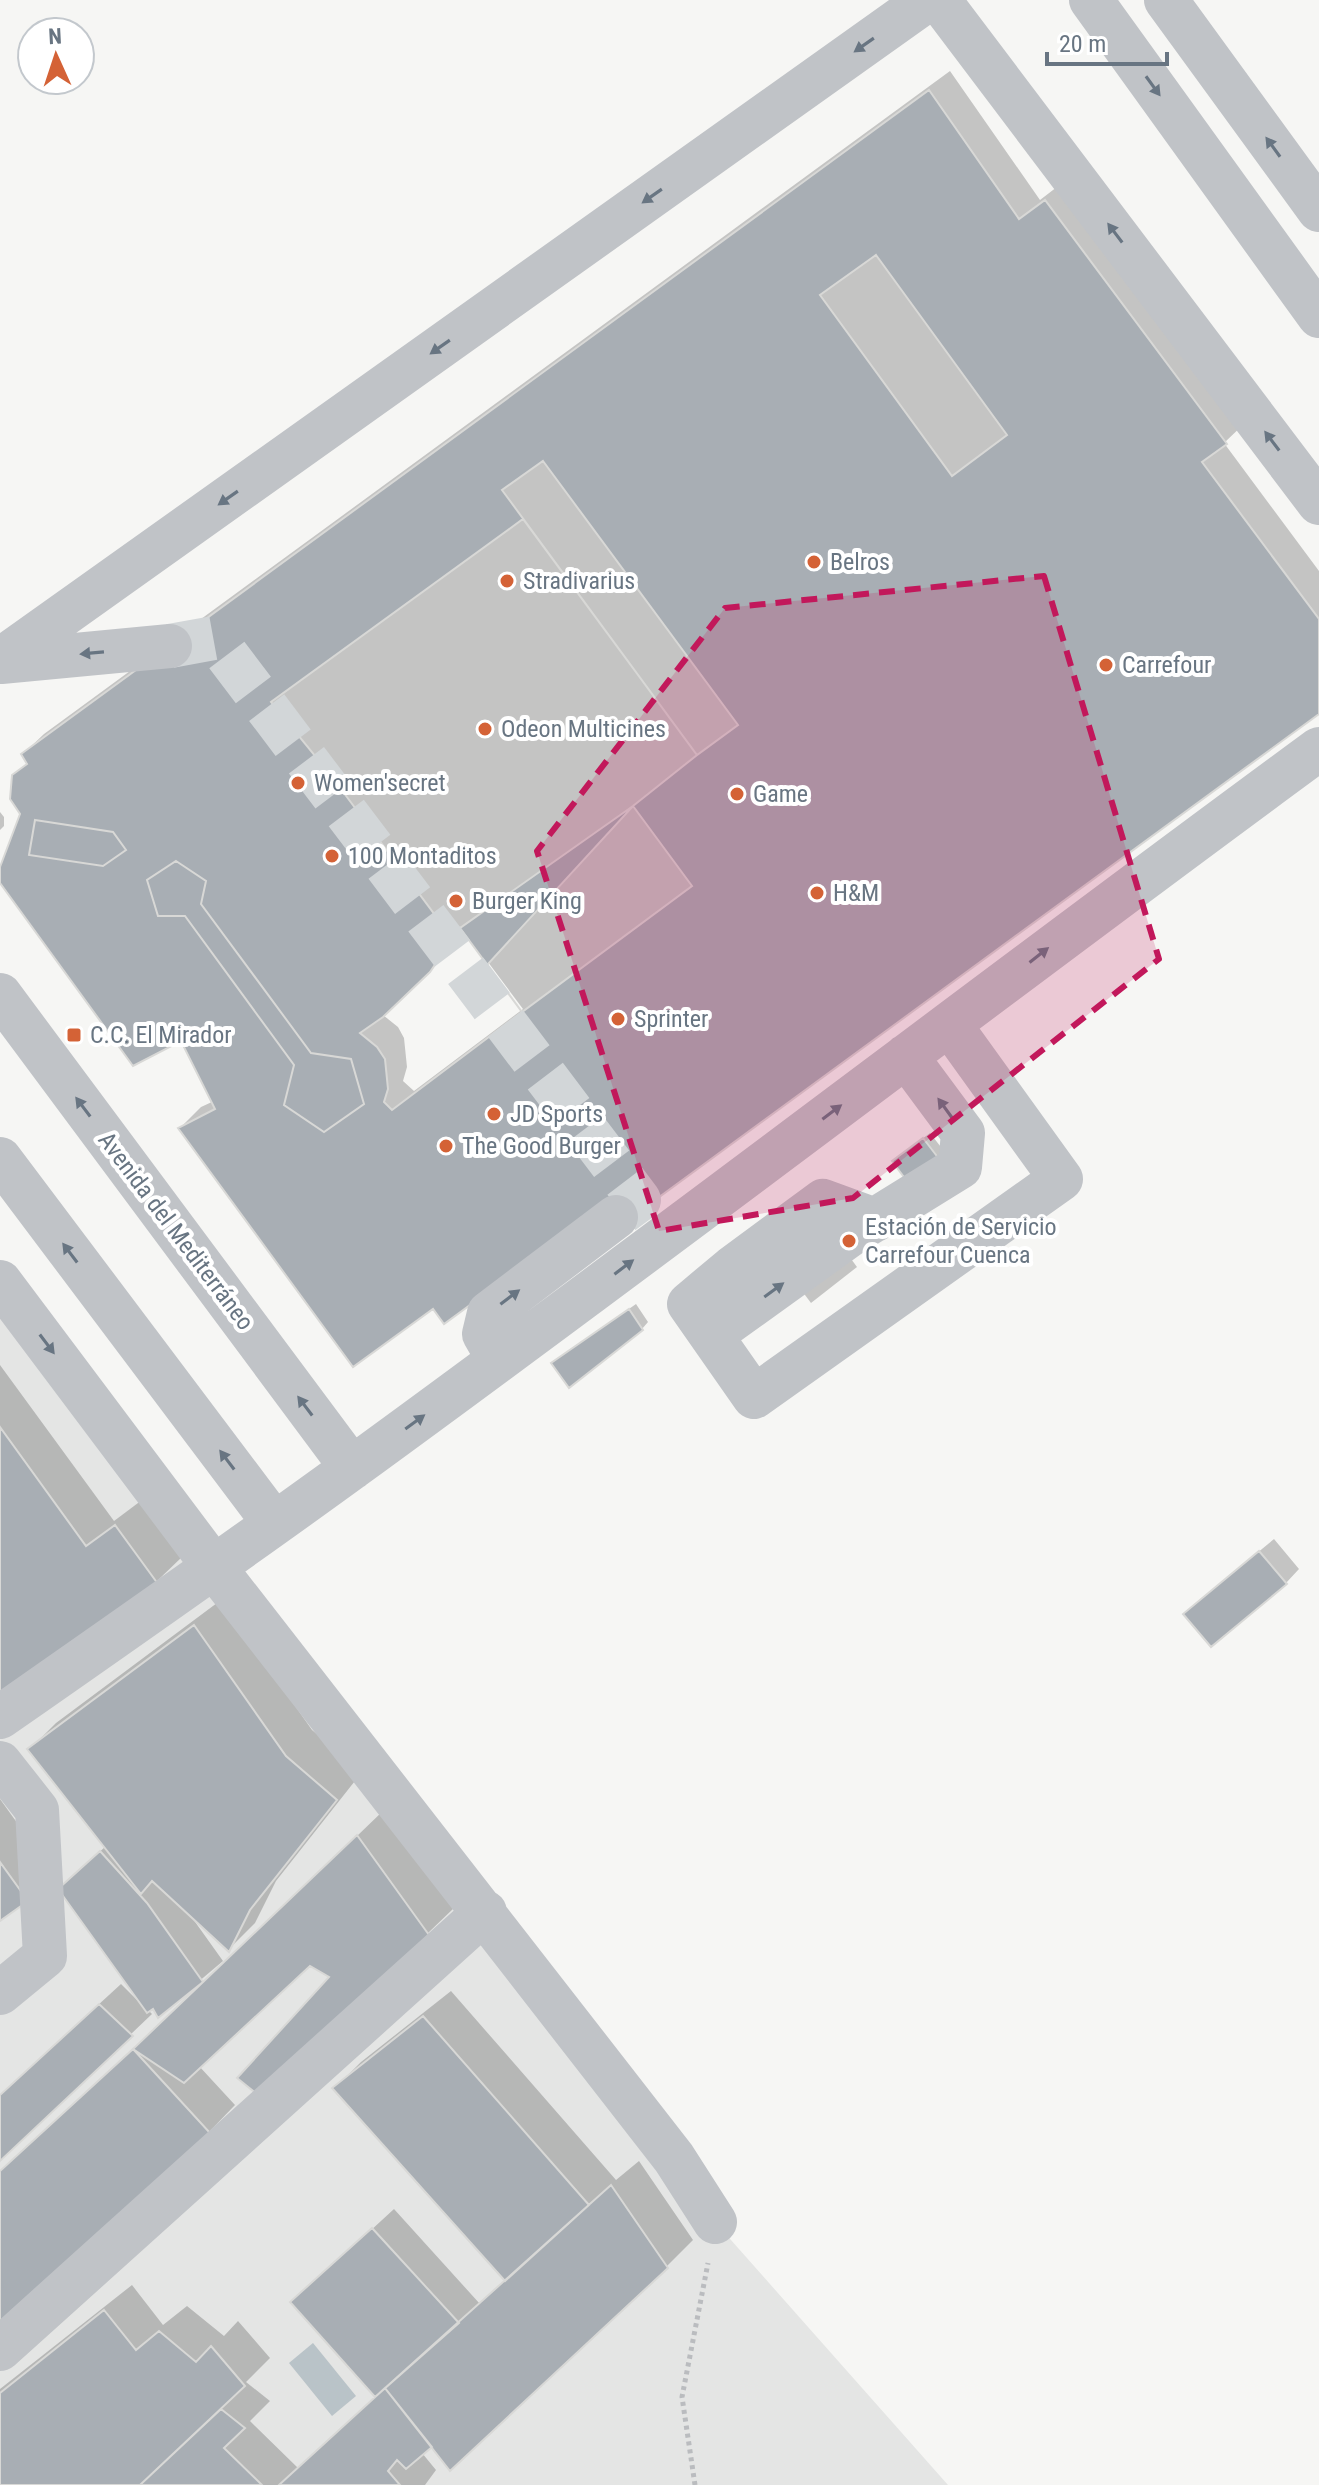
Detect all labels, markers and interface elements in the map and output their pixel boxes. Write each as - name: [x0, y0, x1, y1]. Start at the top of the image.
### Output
- north arrow: [16, 16, 96, 96]
- scale bar: [1047, 16, 1167, 66]
- text: N: [48, 24, 62, 49]
- text: 20 m: [1059, 30, 1106, 58]
- one-way arrow: [853, 37, 874, 52]
- one-way arrow: [1144, 76, 1160, 96]
- one-way arrow: [1266, 137, 1281, 158]
- one-way arrow: [641, 188, 662, 203]
- one-way arrow: [1108, 223, 1124, 244]
- one-way arrow: [429, 339, 451, 355]
- one-way arrow: [1264, 430, 1280, 452]
- one-way arrow: [218, 489, 239, 505]
- place label: Belros: [830, 548, 890, 576]
- marker: Belros: [805, 553, 823, 571]
- place label: Stradivarius: [523, 567, 635, 595]
- marker: Stradivarius: [498, 572, 516, 590]
- one-way arrow: [79, 647, 104, 660]
- place label: Carrefour: [1122, 651, 1211, 679]
- marker: Carrefour: [1097, 656, 1115, 674]
- place label: Odeon Multicines: [501, 715, 666, 743]
- marker: Odeon Multicines: [476, 720, 494, 738]
- place label: Women'secret: [314, 769, 446, 797]
- marker: Women'secret: [289, 774, 307, 792]
- place label: Game: [753, 780, 808, 808]
- marker: Game: [728, 785, 746, 803]
- place label: 100 Montaditos: [348, 842, 497, 870]
- marker: 100 Montaditos: [323, 847, 341, 865]
- place label: H&M: [833, 879, 879, 907]
- marker: H&M: [808, 884, 826, 902]
- place label: Burger King: [472, 887, 582, 915]
- marker: Burger King: [447, 892, 465, 910]
- one-way arrow: [1029, 947, 1049, 963]
- place label: Sprinter: [634, 1005, 708, 1033]
- marker: Sprinter: [609, 1010, 627, 1028]
- place label: C.C. El Mirador: [90, 1021, 232, 1049]
- marker: C.C. El Mirador: [65, 1026, 83, 1044]
- one-way arrow: [76, 1097, 92, 1117]
- one-way arrow: [937, 1098, 953, 1118]
- place label: JD Sports: [510, 1100, 603, 1128]
- one-way arrow: [822, 1104, 842, 1120]
- marker: JD Sports: [485, 1105, 503, 1123]
- street label: Avenida del Mediterráneo: [92, 1127, 260, 1335]
- place label: The Good Burger: [462, 1132, 621, 1160]
- marker: The Good Burger: [437, 1137, 455, 1155]
- place label: Estación de Servicio Carrefour Cuenca: [865, 1213, 1057, 1269]
- marker: Estación de Servicio Carrefour Cuenca: [840, 1232, 858, 1250]
- one-way arrow: [63, 1242, 79, 1263]
- one-way arrow: [613, 1260, 634, 1275]
- one-way arrow: [763, 1282, 784, 1298]
- one-way arrow: [500, 1290, 520, 1306]
- one-way arrow: [38, 1334, 54, 1355]
- one-way arrow: [298, 1395, 314, 1416]
- one-way arrow: [404, 1415, 425, 1430]
- one-way arrow: [219, 1450, 235, 1470]

